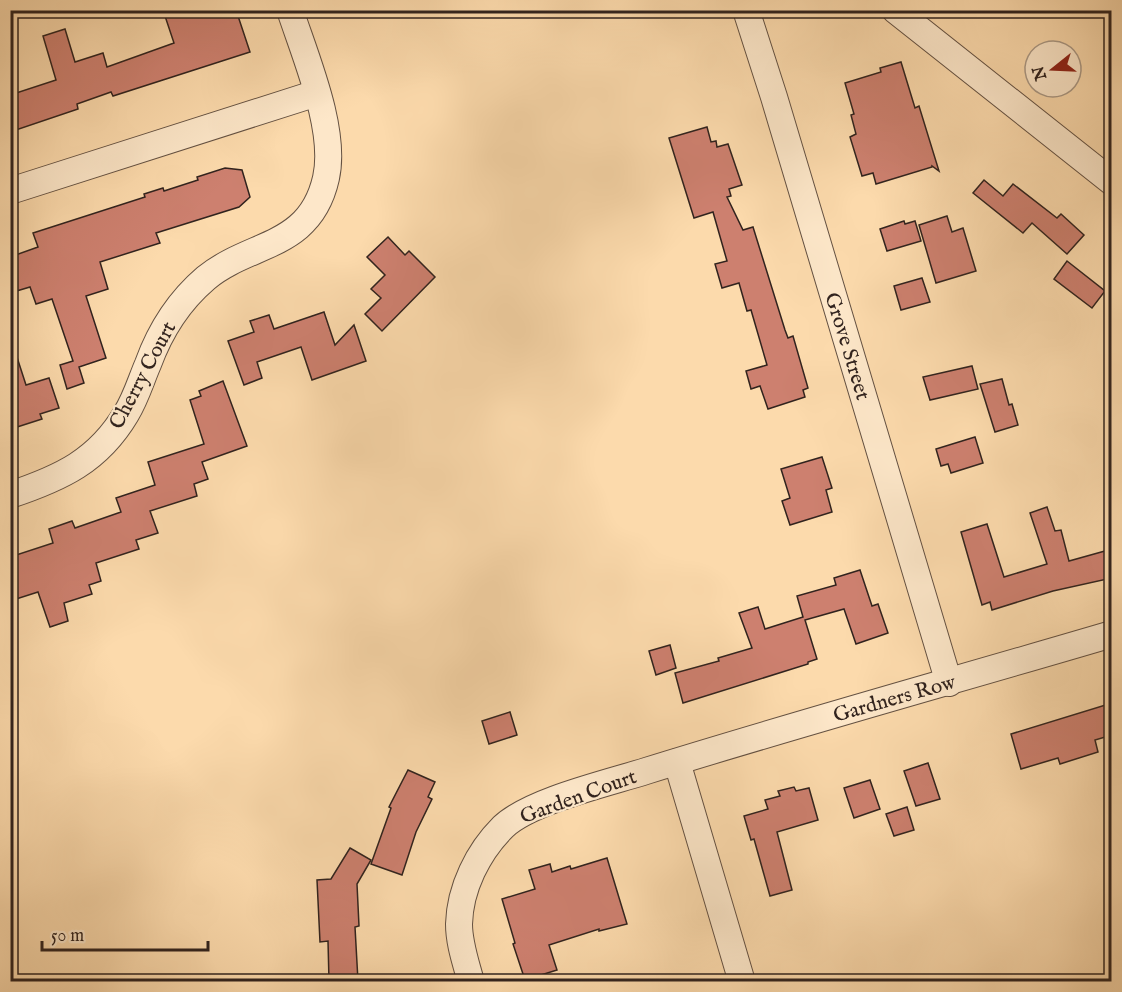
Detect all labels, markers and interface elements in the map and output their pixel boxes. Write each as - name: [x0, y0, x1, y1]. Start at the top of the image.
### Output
- north arrow: [1023, 39, 1083, 99]
- text: N: [1029, 63, 1053, 84]
- street label: Grove Street: [817, 289, 876, 404]
- street label: Cherry Court: [104, 317, 183, 434]
- street label: Gardners Row: [830, 669, 960, 730]
- street label: Garden Court: [517, 764, 641, 831]
- scale bar: [42, 914, 208, 952]
- text: 50 m: [51, 925, 84, 948]

